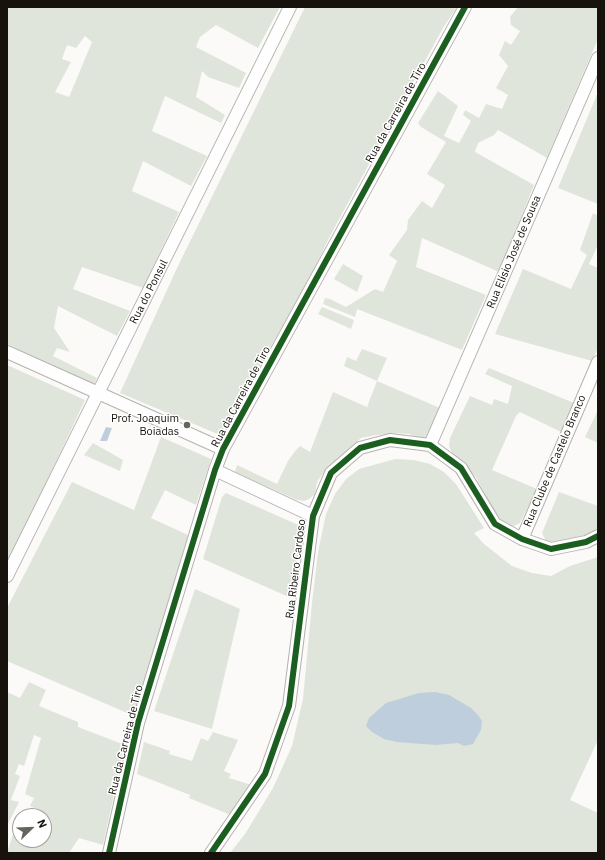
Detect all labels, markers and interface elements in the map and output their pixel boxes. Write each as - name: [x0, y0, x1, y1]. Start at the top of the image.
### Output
- street label: Rua da Carreira de Tiro: [363, 60, 429, 166]
- street label: Rua Elísio José de Sousa: [484, 193, 544, 311]
- street label: Rua do Ponsul: [127, 258, 171, 326]
- street label: Rua da Carreira de Tiro: [209, 344, 273, 450]
- street label: Rua Clube de Castelo Branco: [521, 393, 589, 529]
- place label: Prof. Joaquim Boiadas: [111, 412, 179, 438]
- marker: Prof. Joaquim Boiadas: [182, 420, 192, 430]
- street label: Rua Ribeiro Cardoso: [283, 518, 309, 620]
- street label: Rua da Carreira de Tiro: [106, 684, 146, 796]
- north arrow: [12, 808, 52, 848]
- text: N: [34, 817, 50, 830]

